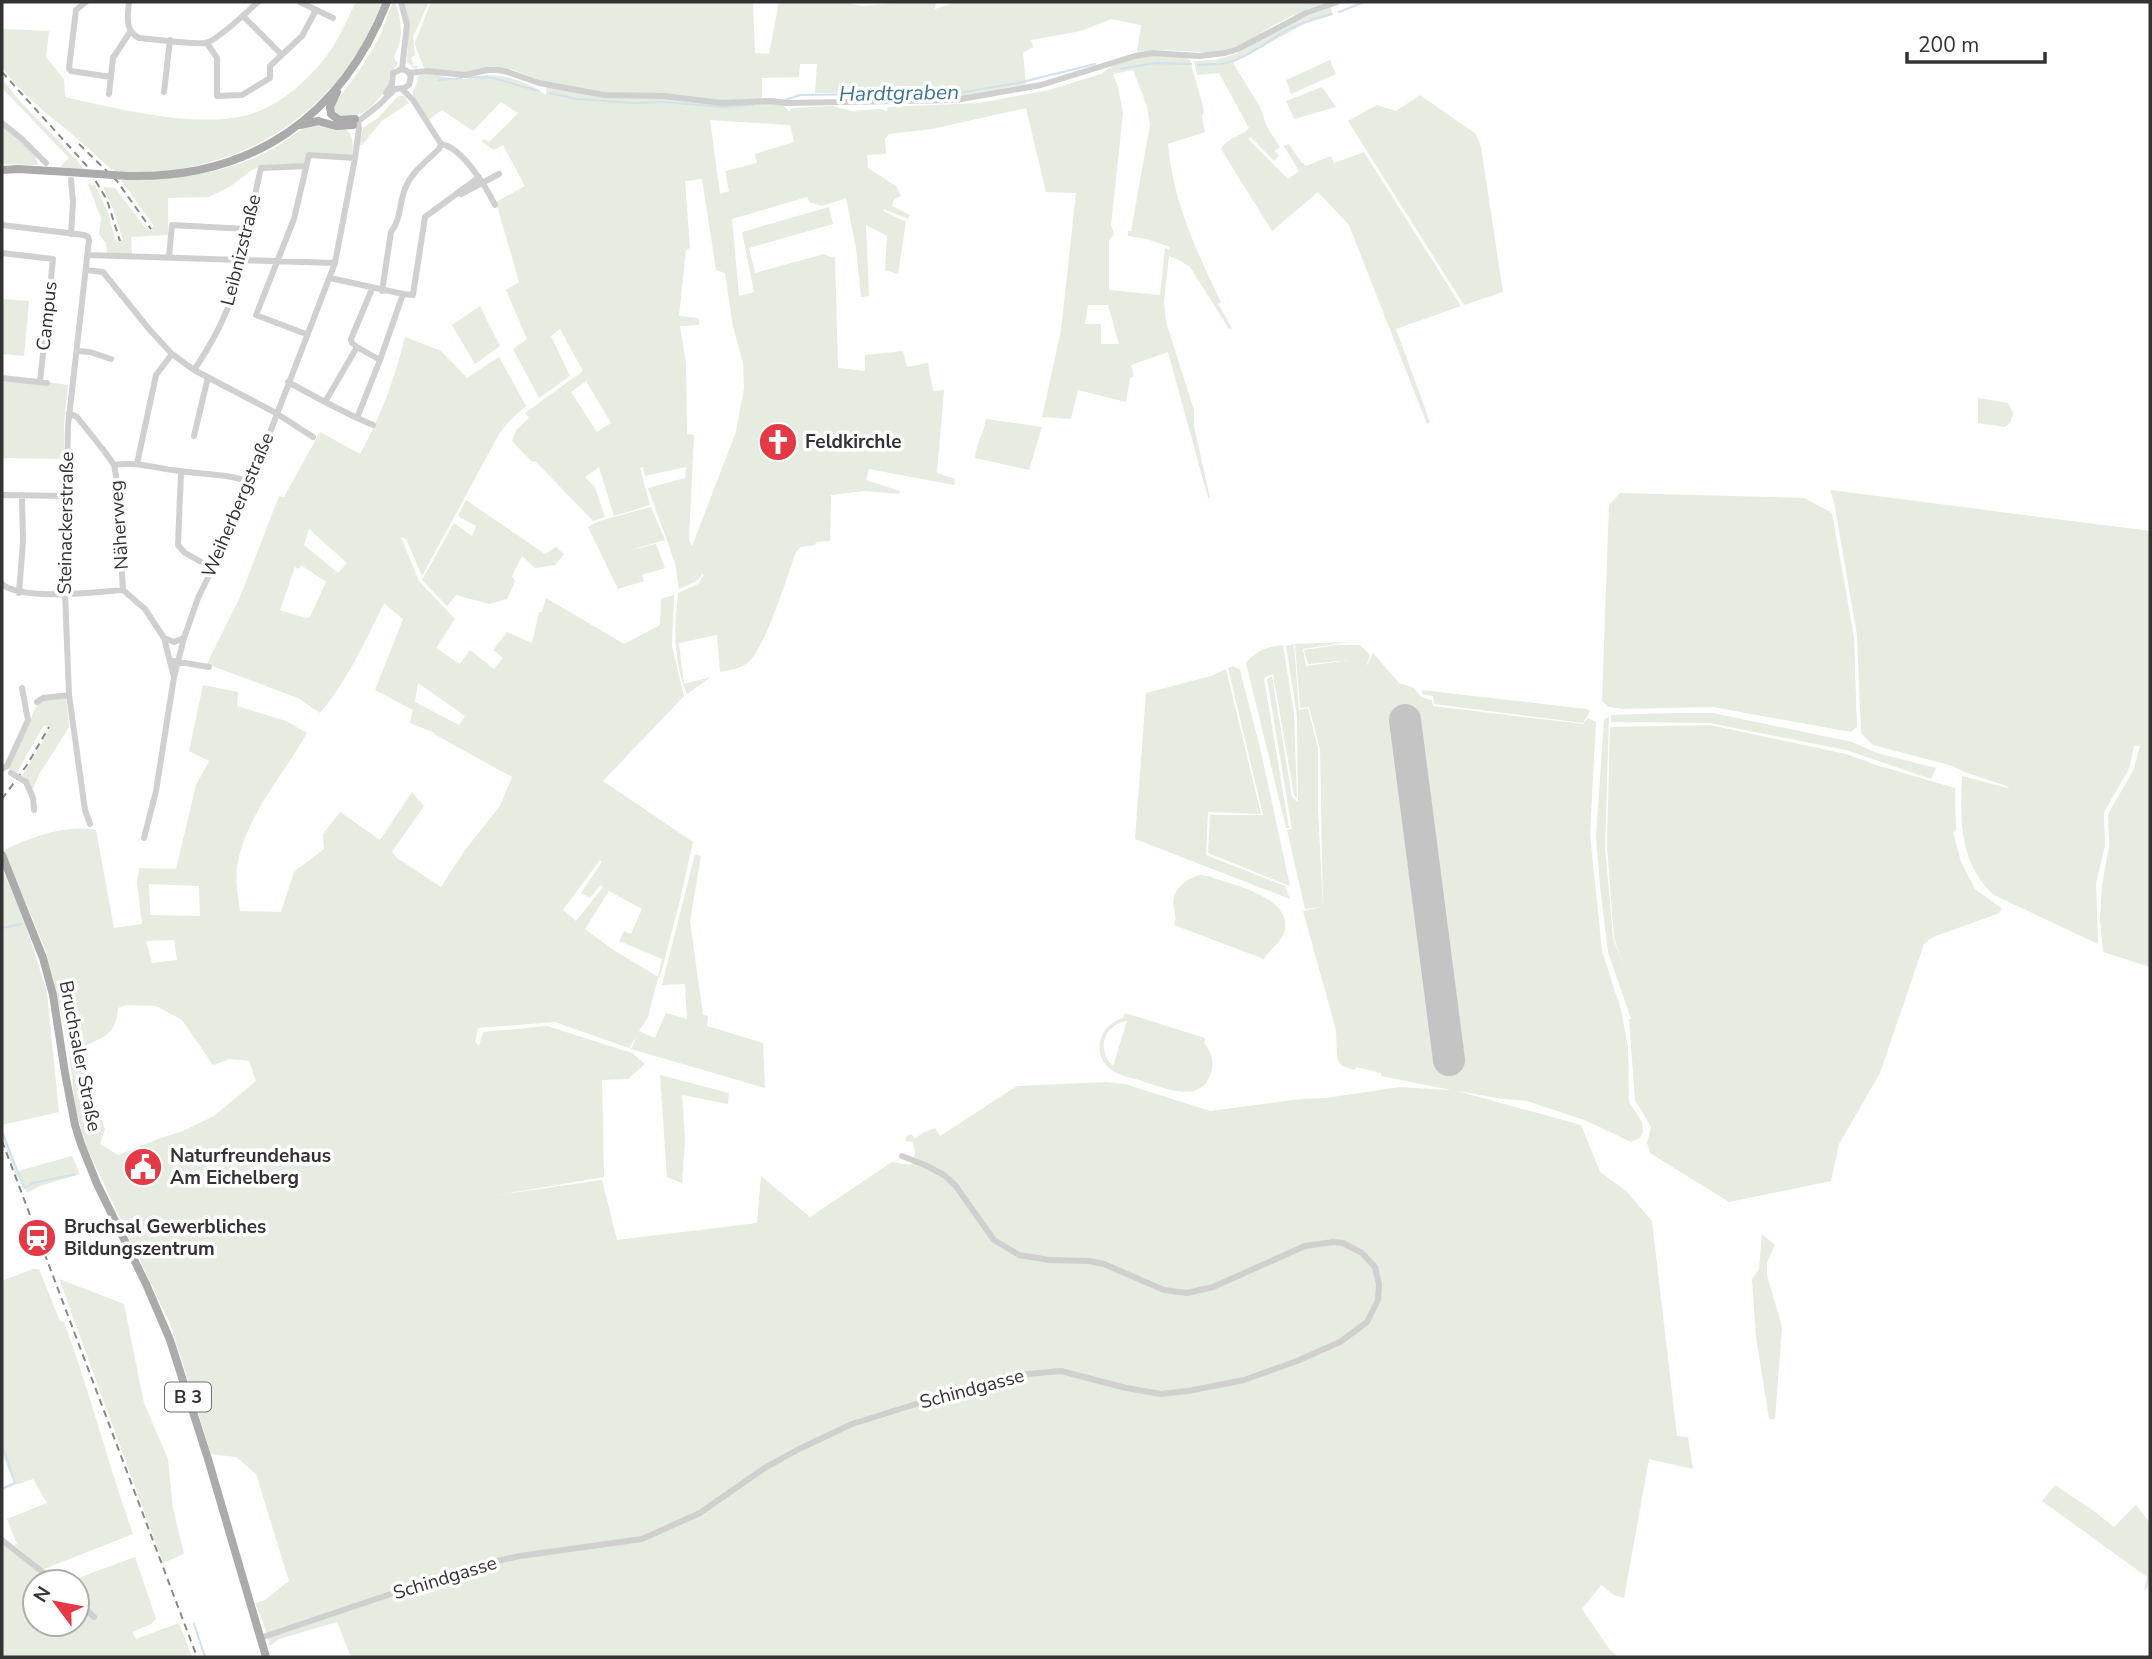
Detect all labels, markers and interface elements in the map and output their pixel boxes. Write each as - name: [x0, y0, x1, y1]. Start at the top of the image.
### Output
- scale bar: [1907, 21, 2045, 65]
- text: 200 m: [1918, 31, 1979, 59]
- water label: Hardtgraben: [839, 78, 959, 108]
- street label: Leibnizstraße: [215, 192, 267, 308]
- street label: Campus: [30, 280, 64, 352]
- church icon: Feldkirchle: [757, 421, 799, 463]
- street label: Weiherbergstraße: [196, 428, 280, 582]
- place label: Feldkirchle: [805, 429, 902, 455]
- street label: Steinackerstraße: [52, 451, 80, 595]
- street label: Näherweg: [103, 479, 135, 571]
- street label: Bruchsaler Straße: [53, 978, 107, 1134]
- place label: Naturfreundehaus Am Eichelberg: [170, 1143, 331, 1191]
- public building icon: Naturfreundehaus Am Eichelberg: [122, 1146, 164, 1188]
- place label: Bruchsal Gewerbliches Bildungszentrum: [64, 1214, 266, 1262]
- station icon: Bruchsal Gewerbliches Bildungszentrum: [16, 1217, 58, 1259]
- street label: Schindgasse: [917, 1363, 1027, 1415]
- road number: B 3: [165, 1382, 211, 1412]
- street label: Schindgasse: [390, 1550, 500, 1606]
- north arrow: [21, 1568, 91, 1638]
- text: N: [28, 1582, 57, 1607]

